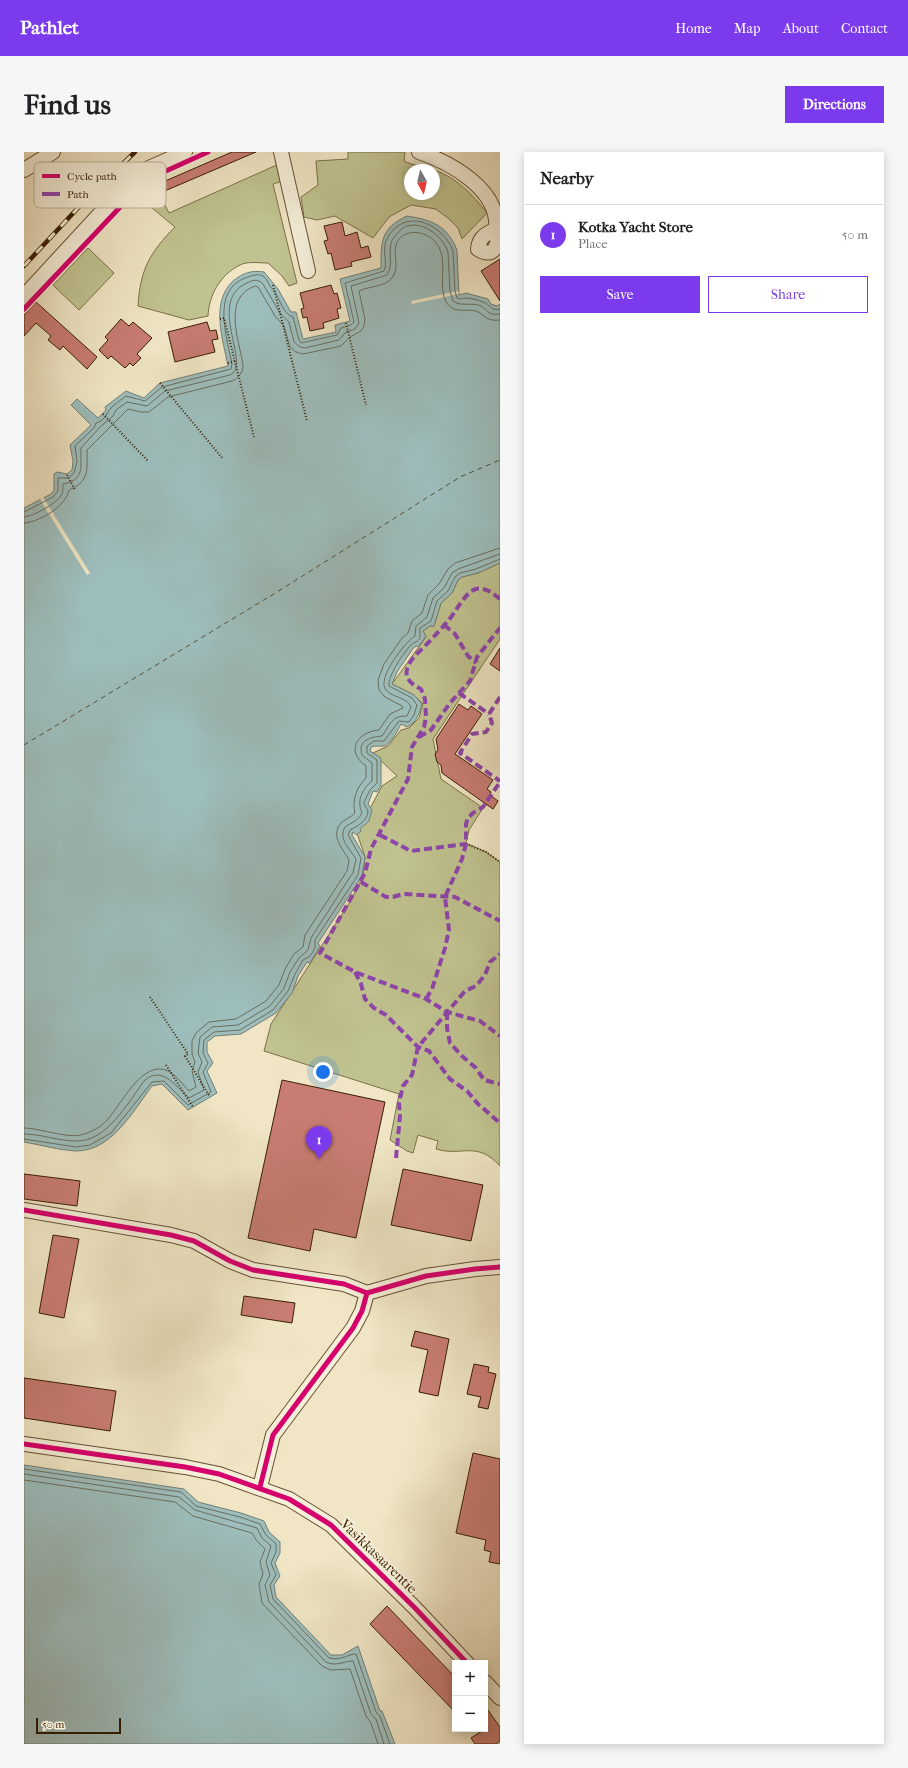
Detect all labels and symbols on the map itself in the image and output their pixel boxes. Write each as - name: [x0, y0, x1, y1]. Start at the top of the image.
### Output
- legend: [34, 162, 166, 208]
- north arrow: [404, 164, 440, 200]
- text: Cycle path: [67, 170, 118, 183]
- text: Path: [67, 188, 90, 201]
- your location: [313, 1062, 333, 1082]
- pin: 1: [306, 1126, 332, 1159]
- street label: Vasikkasaarentie: [336, 1515, 420, 1597]
- scale bar: [36, 1716, 121, 1735]

